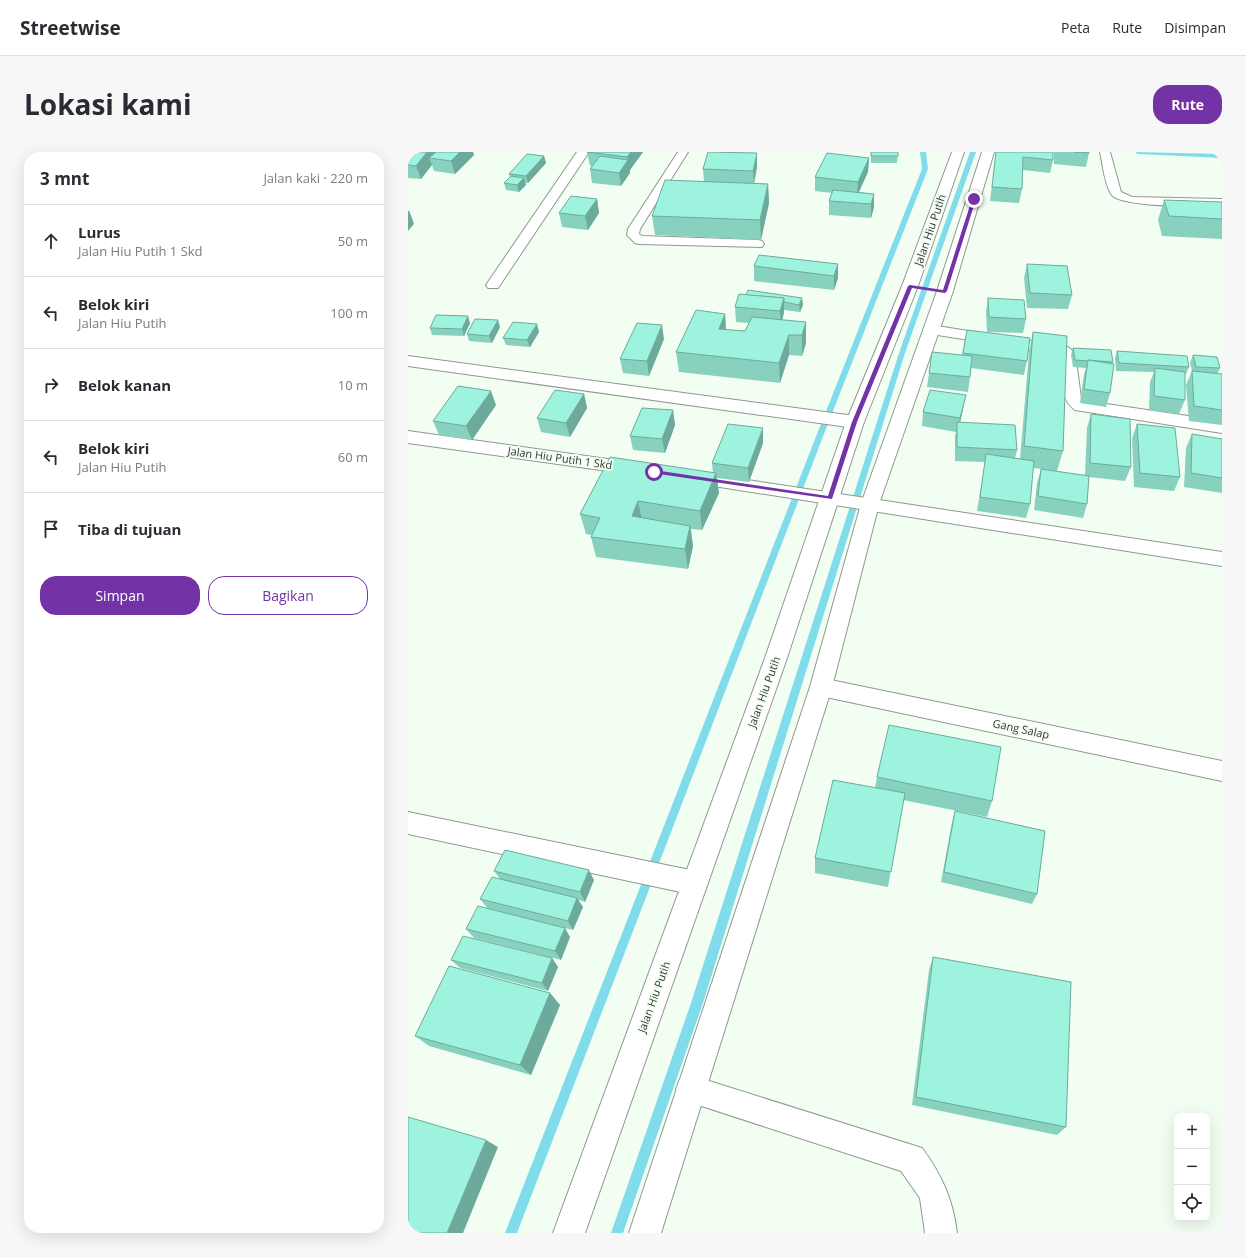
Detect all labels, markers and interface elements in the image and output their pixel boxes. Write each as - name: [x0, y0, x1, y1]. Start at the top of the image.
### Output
- text: Streetwise: [20, 15, 121, 41]
- text: Peta: [1061, 18, 1090, 37]
- text: Rute: [1112, 18, 1142, 37]
- text: Disimpan: [1164, 18, 1226, 37]
- text: Lokasi kami: [24, 85, 191, 123]
- button: Rute: [1153, 85, 1222, 124]
- text: 3 mnt: [40, 167, 89, 190]
- text: Jalan kaki · 220 m: [263, 169, 368, 187]
- route end: [965, 190, 983, 208]
- street label: Jalan Hiu Putih: [910, 192, 949, 269]
- text: Lurus: [78, 222, 120, 242]
- icon: ahead: [40, 230, 62, 252]
- text: 50 m: [338, 232, 368, 250]
- text: Jalan Hiu Putih 1 Skd: [78, 242, 203, 260]
- text: Belok kiri: [78, 294, 149, 314]
- icon: left: [40, 302, 62, 324]
- text: 100 m: [330, 304, 368, 322]
- text: Jalan Hiu Putih: [78, 314, 166, 332]
- icon: right: [40, 374, 62, 396]
- text: Belok kanan: [78, 375, 171, 395]
- text: 10 m: [338, 376, 368, 394]
- text: Belok kiri: [78, 438, 149, 458]
- street label: Jalan Hiu Putih 1 Skd: [506, 443, 613, 472]
- icon: left: [40, 446, 62, 468]
- text: 60 m: [338, 448, 368, 466]
- text: Jalan Hiu Putih: [78, 458, 166, 476]
- route start: [645, 463, 663, 481]
- icon: arrive: [40, 518, 62, 540]
- text: Tiba di tujuan: [78, 519, 181, 539]
- button: Simpan: [40, 576, 200, 615]
- button: Bagikan: [208, 576, 368, 615]
- street label: Jalan Hiu Putih: [743, 654, 783, 731]
- street label: Gang Salap: [991, 715, 1051, 742]
- street label: Jalan Hiu Putih: [633, 959, 673, 1036]
- map controls: [1174, 1113, 1210, 1221]
- button: +: [1174, 1113, 1210, 1149]
- button: −: [1174, 1149, 1210, 1185]
- button: locate: [1174, 1185, 1210, 1221]

